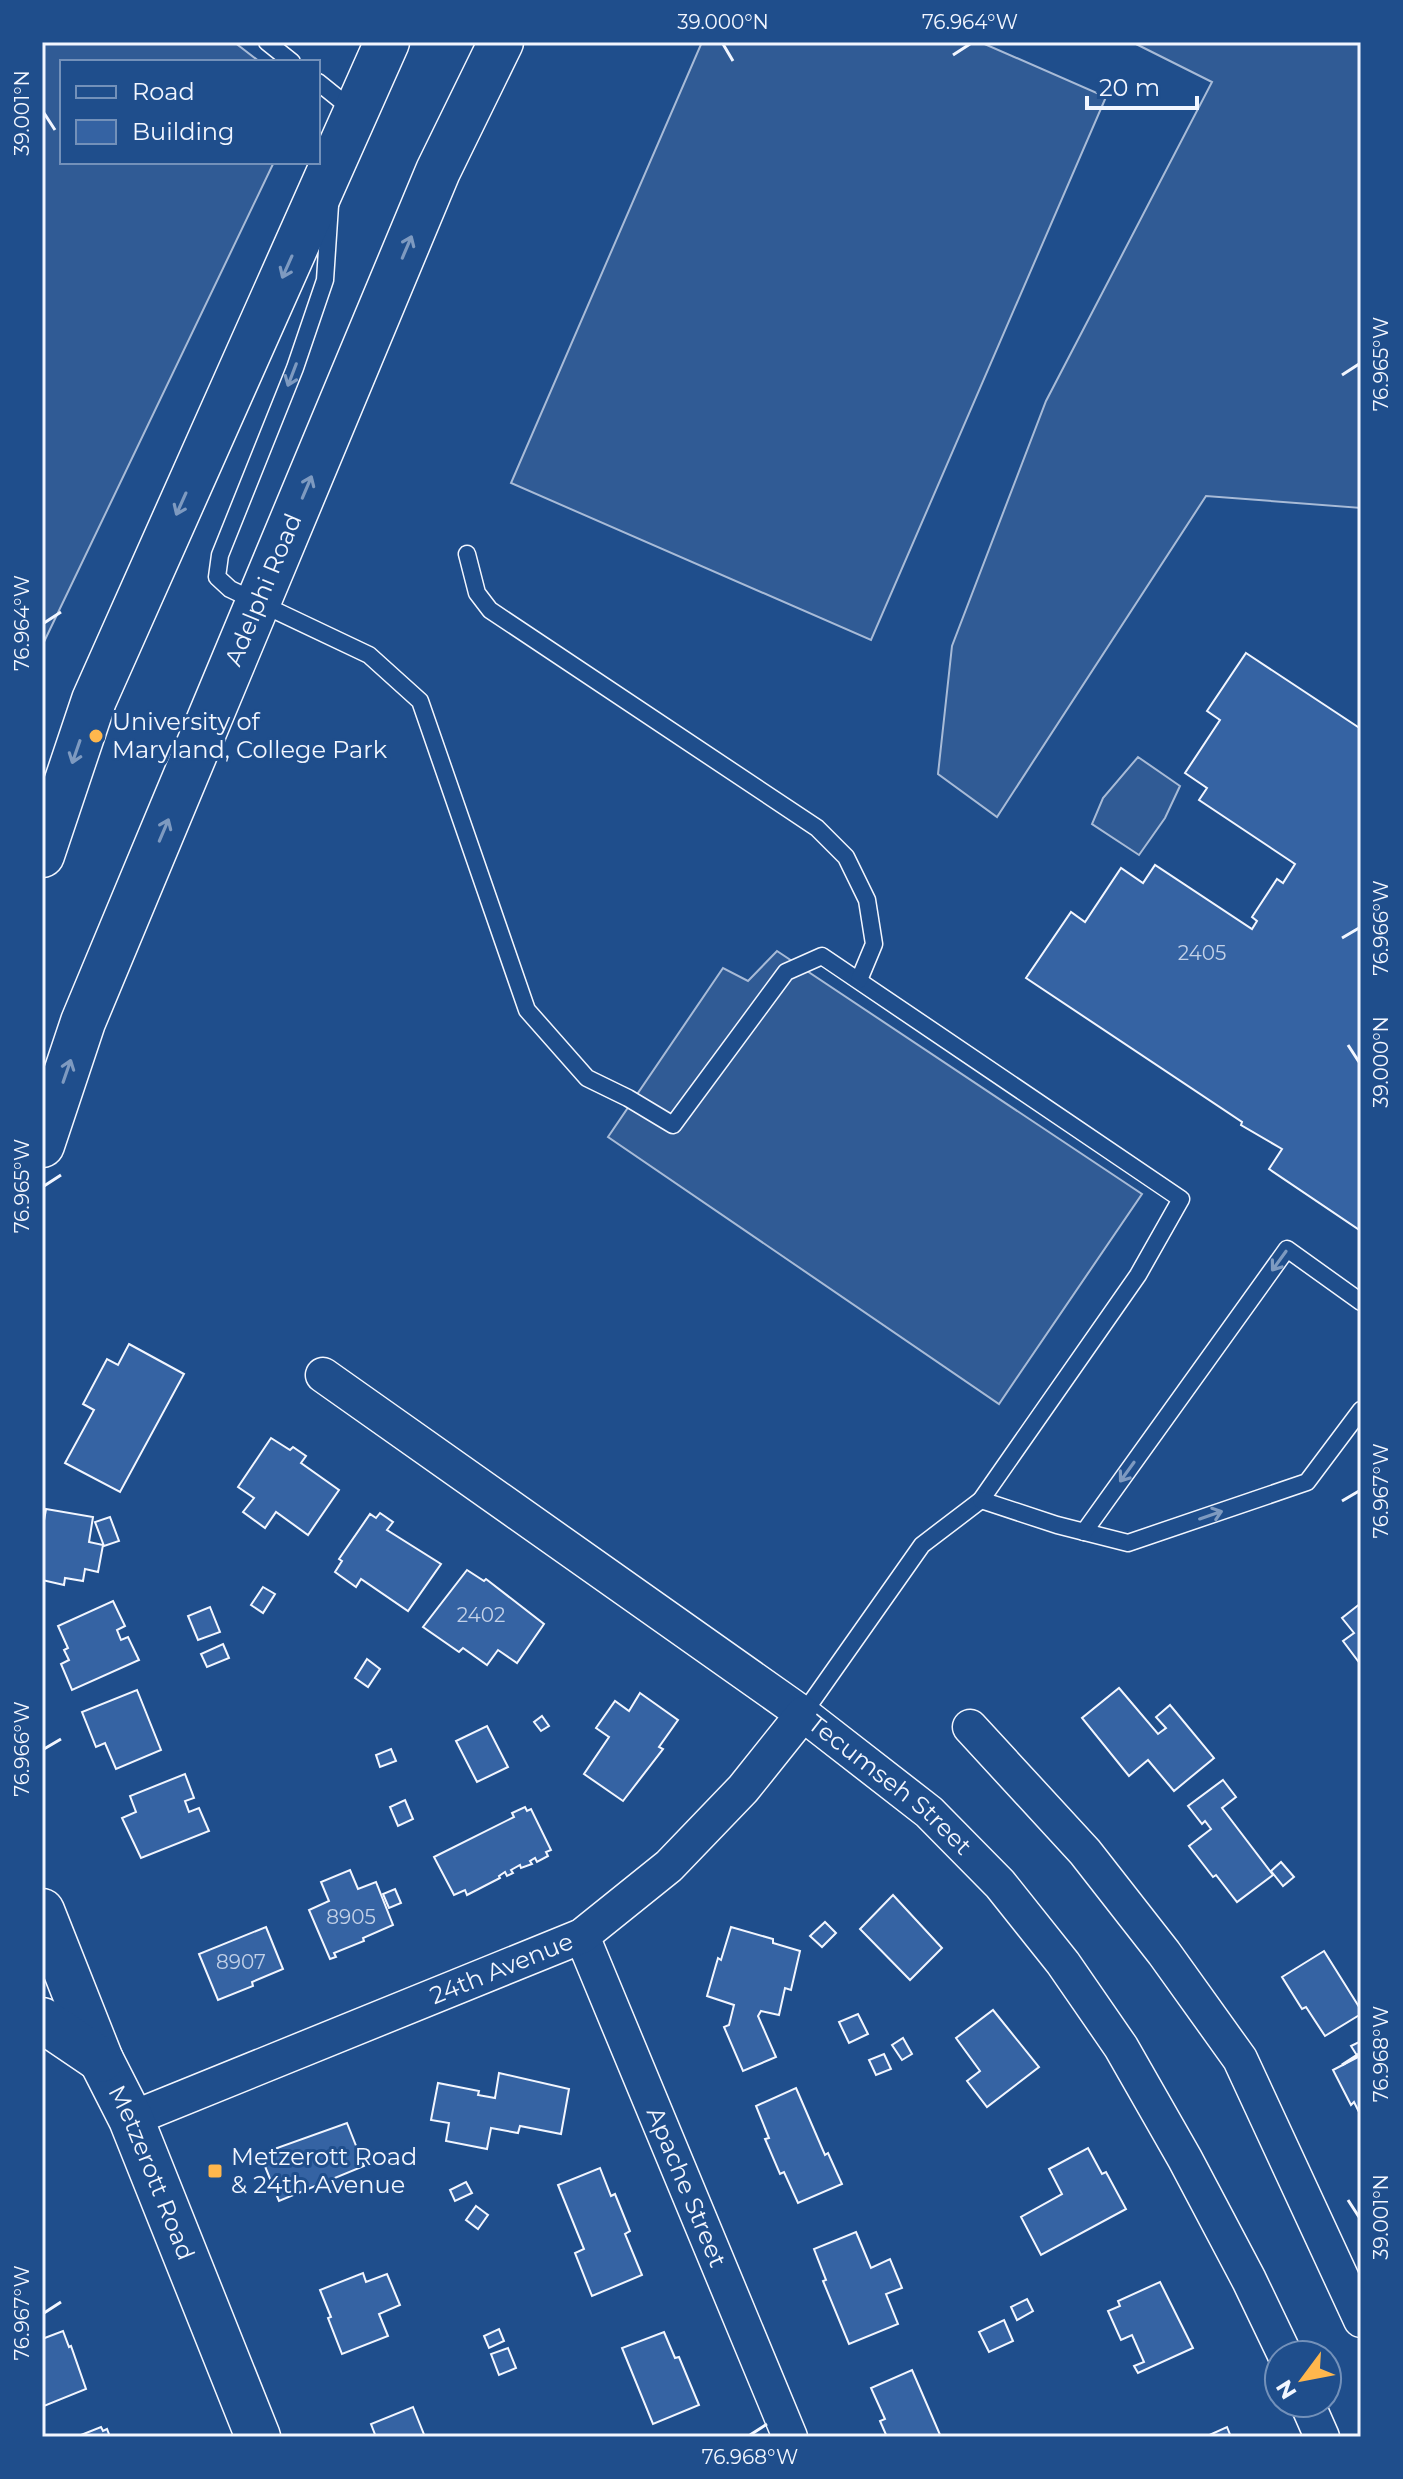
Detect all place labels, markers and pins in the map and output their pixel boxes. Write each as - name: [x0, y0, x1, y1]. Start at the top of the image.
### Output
- place label: University of Maryland, College Park: [112, 707, 388, 764]
- marker: University of Maryland, College Park: [87, 727, 105, 745]
- place label: Metzerott Road & 24th Avenue: [231, 2142, 417, 2199]
- marker: Metzerott Road & 24th Avenue: [206, 2162, 224, 2180]

